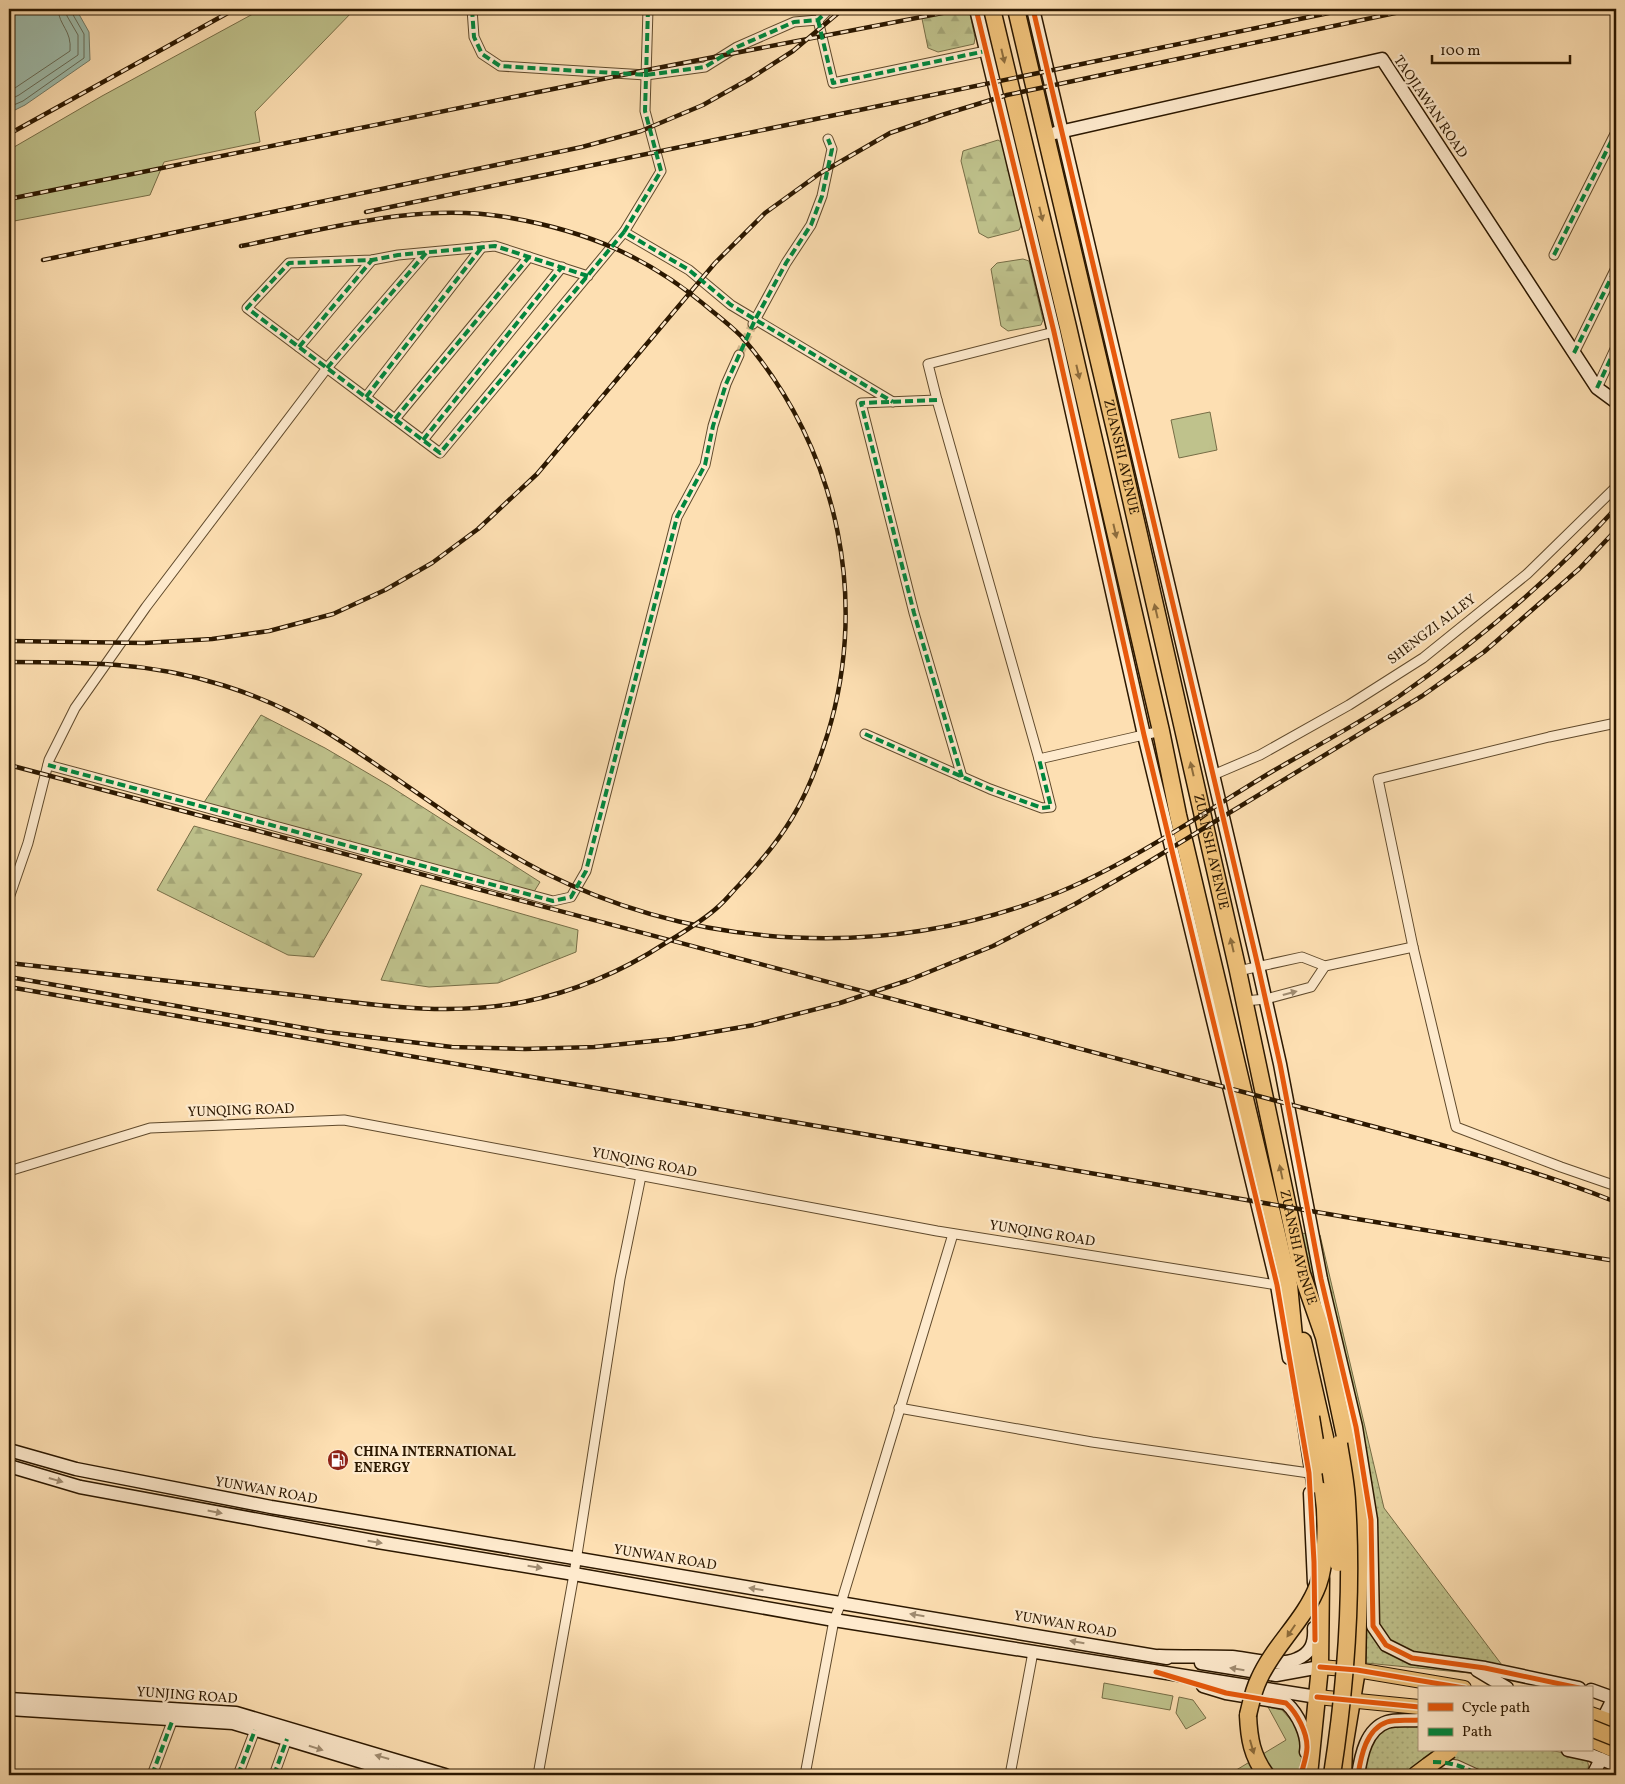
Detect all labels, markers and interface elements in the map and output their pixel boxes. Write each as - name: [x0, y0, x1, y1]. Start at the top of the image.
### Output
- scale bar: [1432, 32, 1570, 64]
- text: 100 m: [1440, 41, 1480, 62]
- one-way arrow: [999, 49, 1007, 64]
- street label: TAOJIAWAN ROAD: [1389, 52, 1471, 162]
- one-way arrow: [1037, 207, 1045, 222]
- one-way arrow: [1074, 365, 1082, 380]
- street label: ZUANSHI AVENUE: [1099, 397, 1144, 516]
- one-way arrow: [1111, 523, 1119, 538]
- street label: SHENGZI ALLEY: [1384, 590, 1480, 670]
- one-way arrow: [1152, 603, 1160, 618]
- one-way arrow: [1188, 762, 1196, 777]
- street label: ZUANSHI AVENUE: [1189, 792, 1233, 911]
- one-way arrow: [1228, 937, 1236, 952]
- one-way arrow: [1283, 988, 1298, 996]
- street label: YUNQING ROAD: [187, 1100, 295, 1122]
- street label: YUNQING ROAD: [590, 1143, 698, 1183]
- one-way arrow: [1276, 1164, 1284, 1180]
- street label: ZUANSHI AVENUE: [1275, 1188, 1322, 1307]
- street label: YUNQING ROAD: [988, 1216, 1096, 1252]
- place label: CHINA INTERNATIONAL ENERGY: [354, 1443, 516, 1478]
- fuel station icon: CHINA INTERNATIONAL ENERGY: [326, 1448, 350, 1472]
- street label: YUNWAN ROAD: [213, 1473, 319, 1509]
- one-way arrow: [48, 1476, 63, 1484]
- one-way arrow: [207, 1509, 223, 1517]
- one-way arrow: [367, 1538, 383, 1546]
- street label: YUNWAN ROAD: [612, 1540, 718, 1576]
- one-way arrow: [527, 1564, 543, 1572]
- one-way arrow: [748, 1584, 764, 1592]
- street label: YUNWAN ROAD: [1012, 1607, 1118, 1643]
- one-way arrow: [908, 1611, 924, 1619]
- one-way arrow: [1286, 1625, 1296, 1638]
- one-way arrow: [1068, 1638, 1084, 1646]
- one-way arrow: [1229, 1665, 1245, 1673]
- street label: YUNJING ROAD: [136, 1683, 238, 1709]
- legend: [1418, 1686, 1592, 1752]
- text: Cycle path: [1462, 1698, 1530, 1719]
- text: Path: [1462, 1722, 1492, 1743]
- one-way arrow: [1248, 1740, 1256, 1755]
- one-way arrow: [308, 1745, 323, 1753]
- one-way arrow: [374, 1752, 389, 1760]

